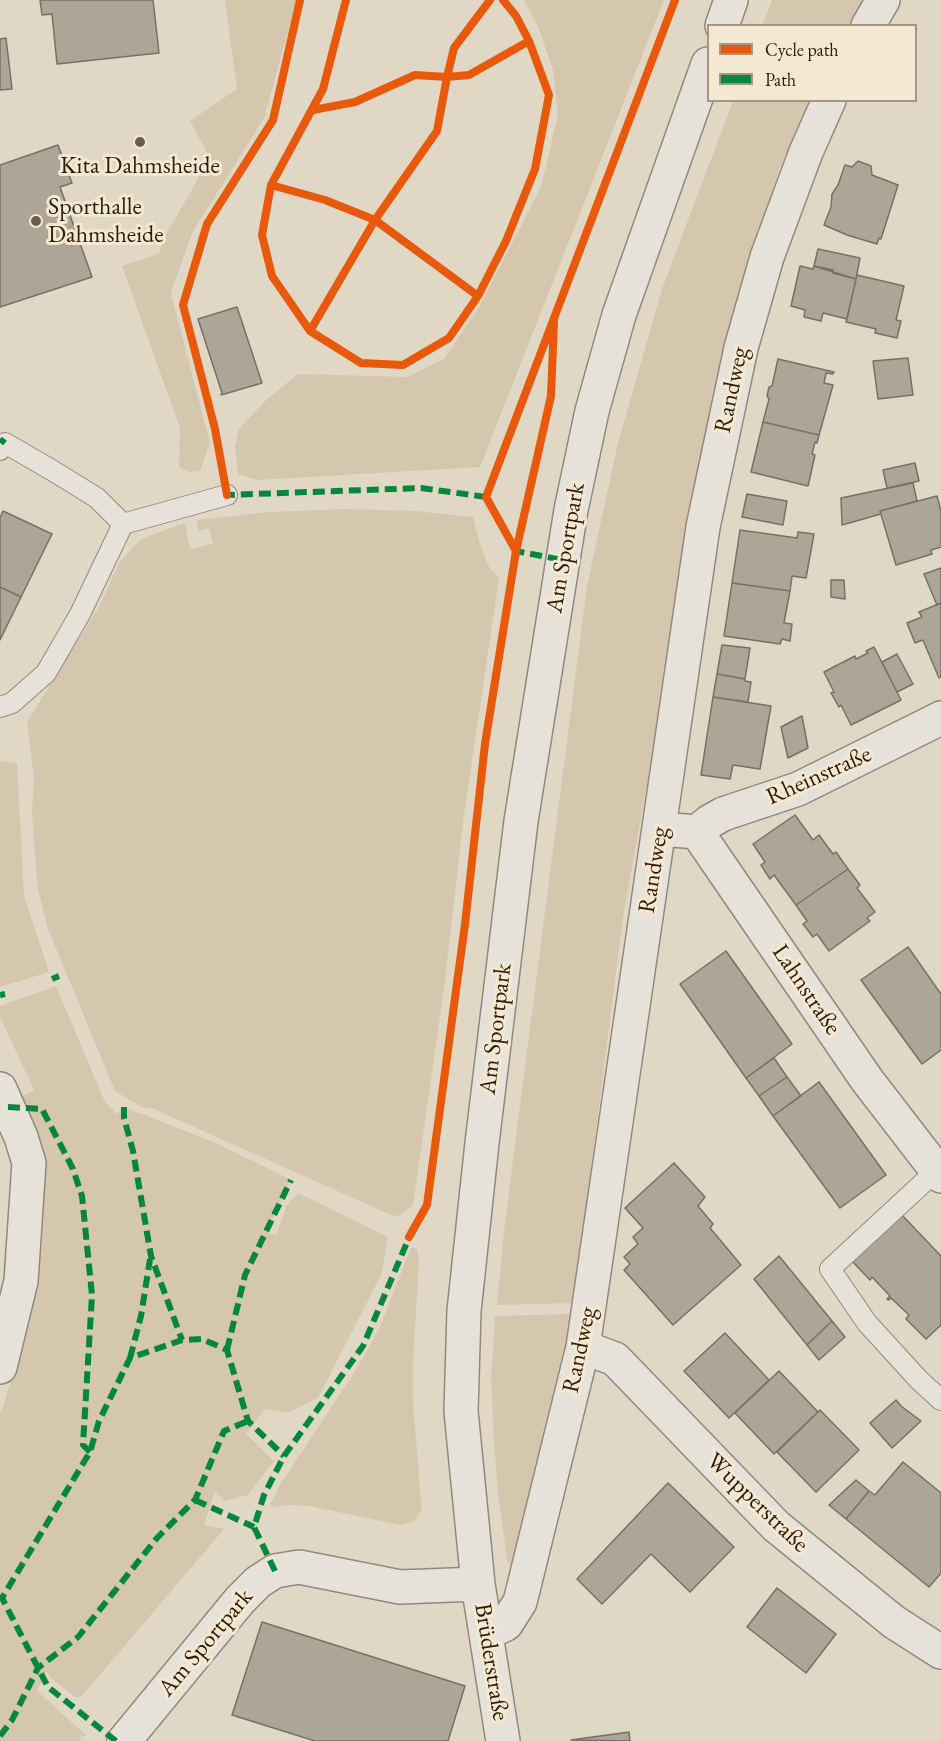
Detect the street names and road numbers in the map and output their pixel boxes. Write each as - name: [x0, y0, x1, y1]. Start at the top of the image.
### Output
- street label: Randweg: [709, 344, 755, 436]
- street label: Am Sportpark: [540, 481, 592, 615]
- street label: Rheinstraße: [762, 740, 876, 812]
- street label: Randweg: [633, 825, 675, 915]
- street label: Lahnstraße: [765, 939, 847, 1041]
- street label: Am Sportpark: [474, 962, 518, 1096]
- street label: Randweg: [557, 1304, 603, 1396]
- street label: Wupperstraße: [700, 1447, 814, 1559]
- street label: Am Sportpark: [153, 1583, 259, 1703]
- street label: Brüderstraße: [468, 1601, 514, 1723]

